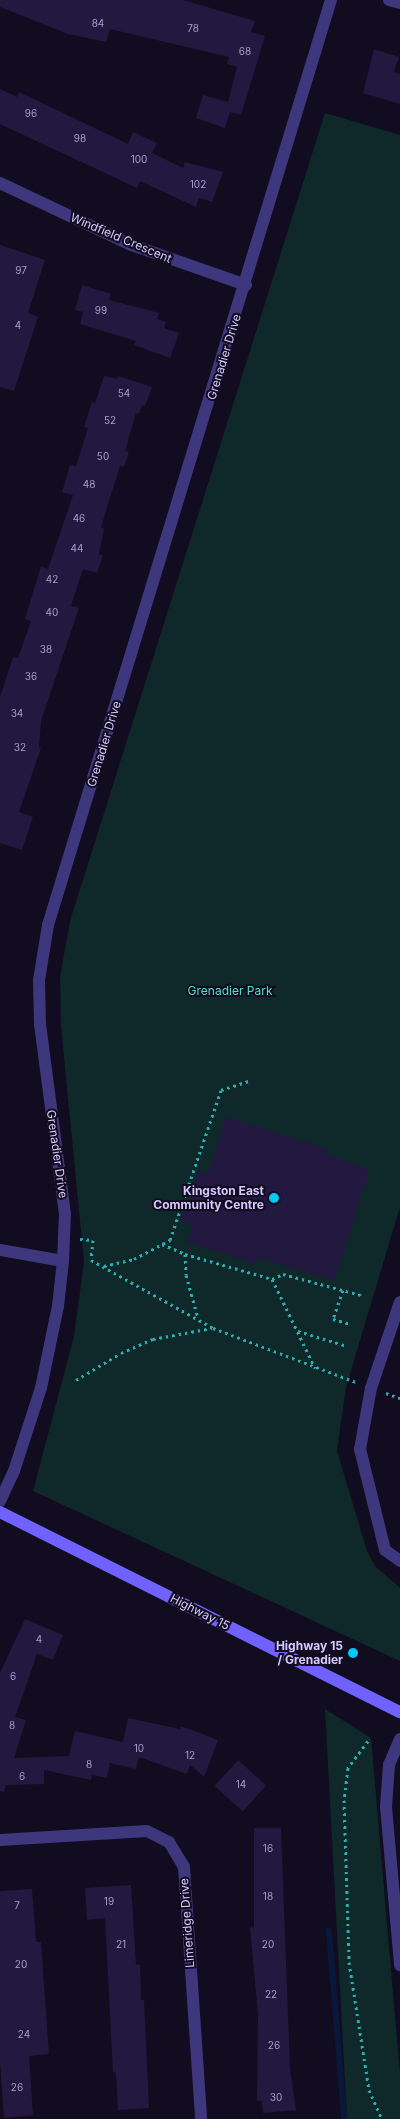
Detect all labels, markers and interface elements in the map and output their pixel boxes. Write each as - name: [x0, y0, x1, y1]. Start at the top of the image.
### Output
- house number: 84: [92, 18, 104, 30]
- house number: 78: [187, 23, 199, 35]
- house number: 68: [239, 46, 251, 58]
- house number: 96: [25, 108, 37, 120]
- house number: 98: [74, 133, 86, 145]
- house number: 100: [131, 154, 147, 166]
- house number: 102: [190, 179, 206, 191]
- street label: Windfield Crescent: [68, 210, 174, 266]
- house number: 97: [15, 265, 27, 277]
- house number: 99: [95, 305, 107, 317]
- street label: Grenadier Drive: [204, 312, 244, 402]
- house number: 4: [15, 320, 21, 332]
- house number: 54: [118, 388, 130, 400]
- house number: 52: [104, 415, 116, 427]
- house number: 50: [97, 451, 109, 463]
- house number: 48: [83, 479, 95, 491]
- house number: 46: [73, 513, 85, 525]
- house number: 44: [71, 543, 83, 555]
- house number: 42: [46, 574, 58, 586]
- house number: 40: [46, 607, 58, 619]
- house number: 38: [40, 644, 52, 656]
- house number: 36: [25, 671, 37, 683]
- street label: Grenadier Drive: [84, 699, 124, 789]
- house number: 34: [11, 708, 23, 720]
- house number: 32: [14, 742, 26, 754]
- park label: Grenadier Park: [188, 984, 272, 998]
- street label: Grenadier Drive: [44, 1109, 70, 1199]
- place label: Kingston East Community Centre: [153, 1184, 264, 1212]
- marker: Kingston East Community Centre: [268, 1192, 280, 1204]
- street label: Highway 15: [168, 1591, 232, 1633]
- house number: 4: [36, 1634, 42, 1646]
- place label: Highway 15 / Grenadier: [276, 1639, 343, 1667]
- marker: Highway 15 / Grenadier: [347, 1647, 359, 1659]
- house number: 6: [10, 1671, 16, 1683]
- house number: 8: [9, 1720, 15, 1732]
- house number: 10: [134, 1743, 144, 1755]
- house number: 12: [185, 1750, 195, 1762]
- house number: 8: [86, 1759, 92, 1771]
- house number: 6: [19, 1771, 25, 1783]
- house number: 14: [236, 1779, 246, 1791]
- house number: 16: [263, 1843, 273, 1855]
- street label: Limeridge Drive: [177, 1878, 197, 1968]
- house number: 18: [263, 1891, 273, 1903]
- house number: 19: [104, 1896, 114, 1908]
- house number: 7: [14, 1900, 20, 1912]
- house number: 21: [116, 1939, 126, 1951]
- house number: 20: [262, 1939, 274, 1951]
- house number: 20: [15, 1959, 27, 1971]
- house number: 22: [265, 1989, 277, 2001]
- house number: 24: [18, 2029, 30, 2041]
- house number: 26: [268, 2040, 280, 2052]
- house number: 26: [11, 2082, 23, 2094]
- house number: 30: [270, 2092, 282, 2104]

